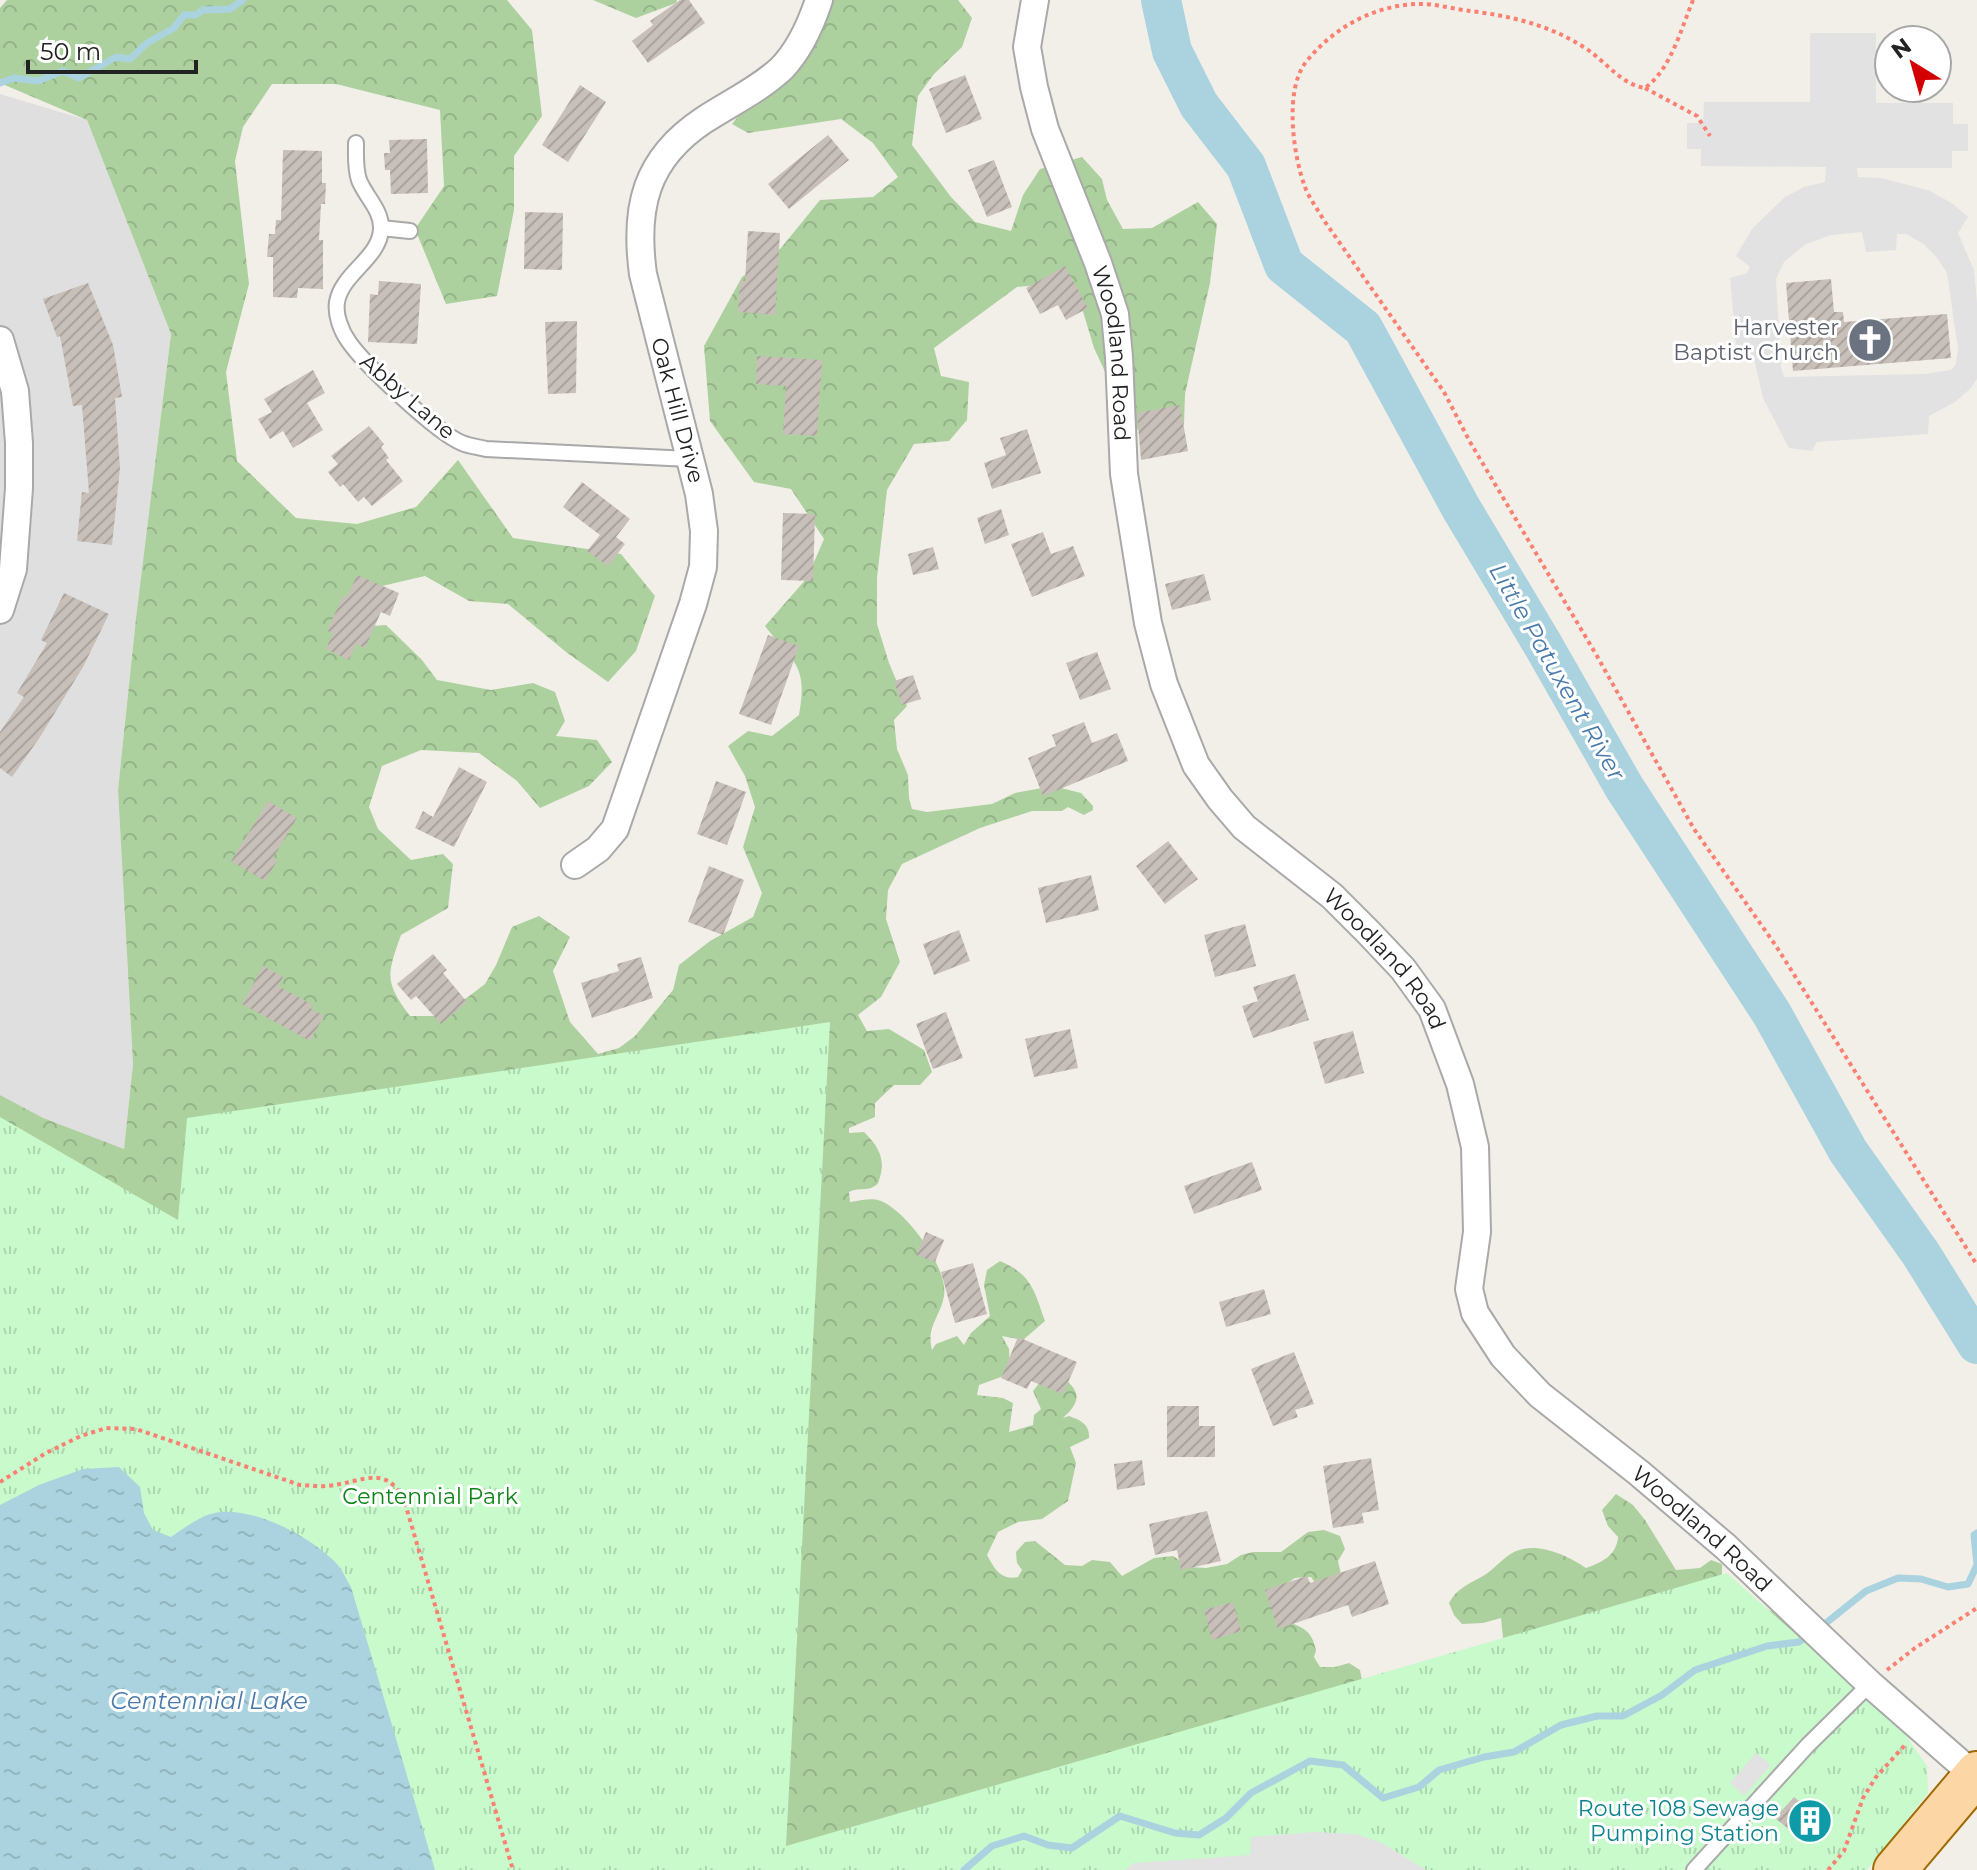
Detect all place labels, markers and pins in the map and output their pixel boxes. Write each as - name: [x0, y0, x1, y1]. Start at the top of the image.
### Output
- place label: Harvester Baptist Church: [1673, 314, 1839, 366]
- church icon: Harvester Baptist Church: [1846, 316, 1894, 364]
- place label: Route 108 Sewage Pumping Station: [1578, 1795, 1779, 1847]
- building icon: Route 108 Sewage Pumping Station: [1786, 1797, 1834, 1845]

